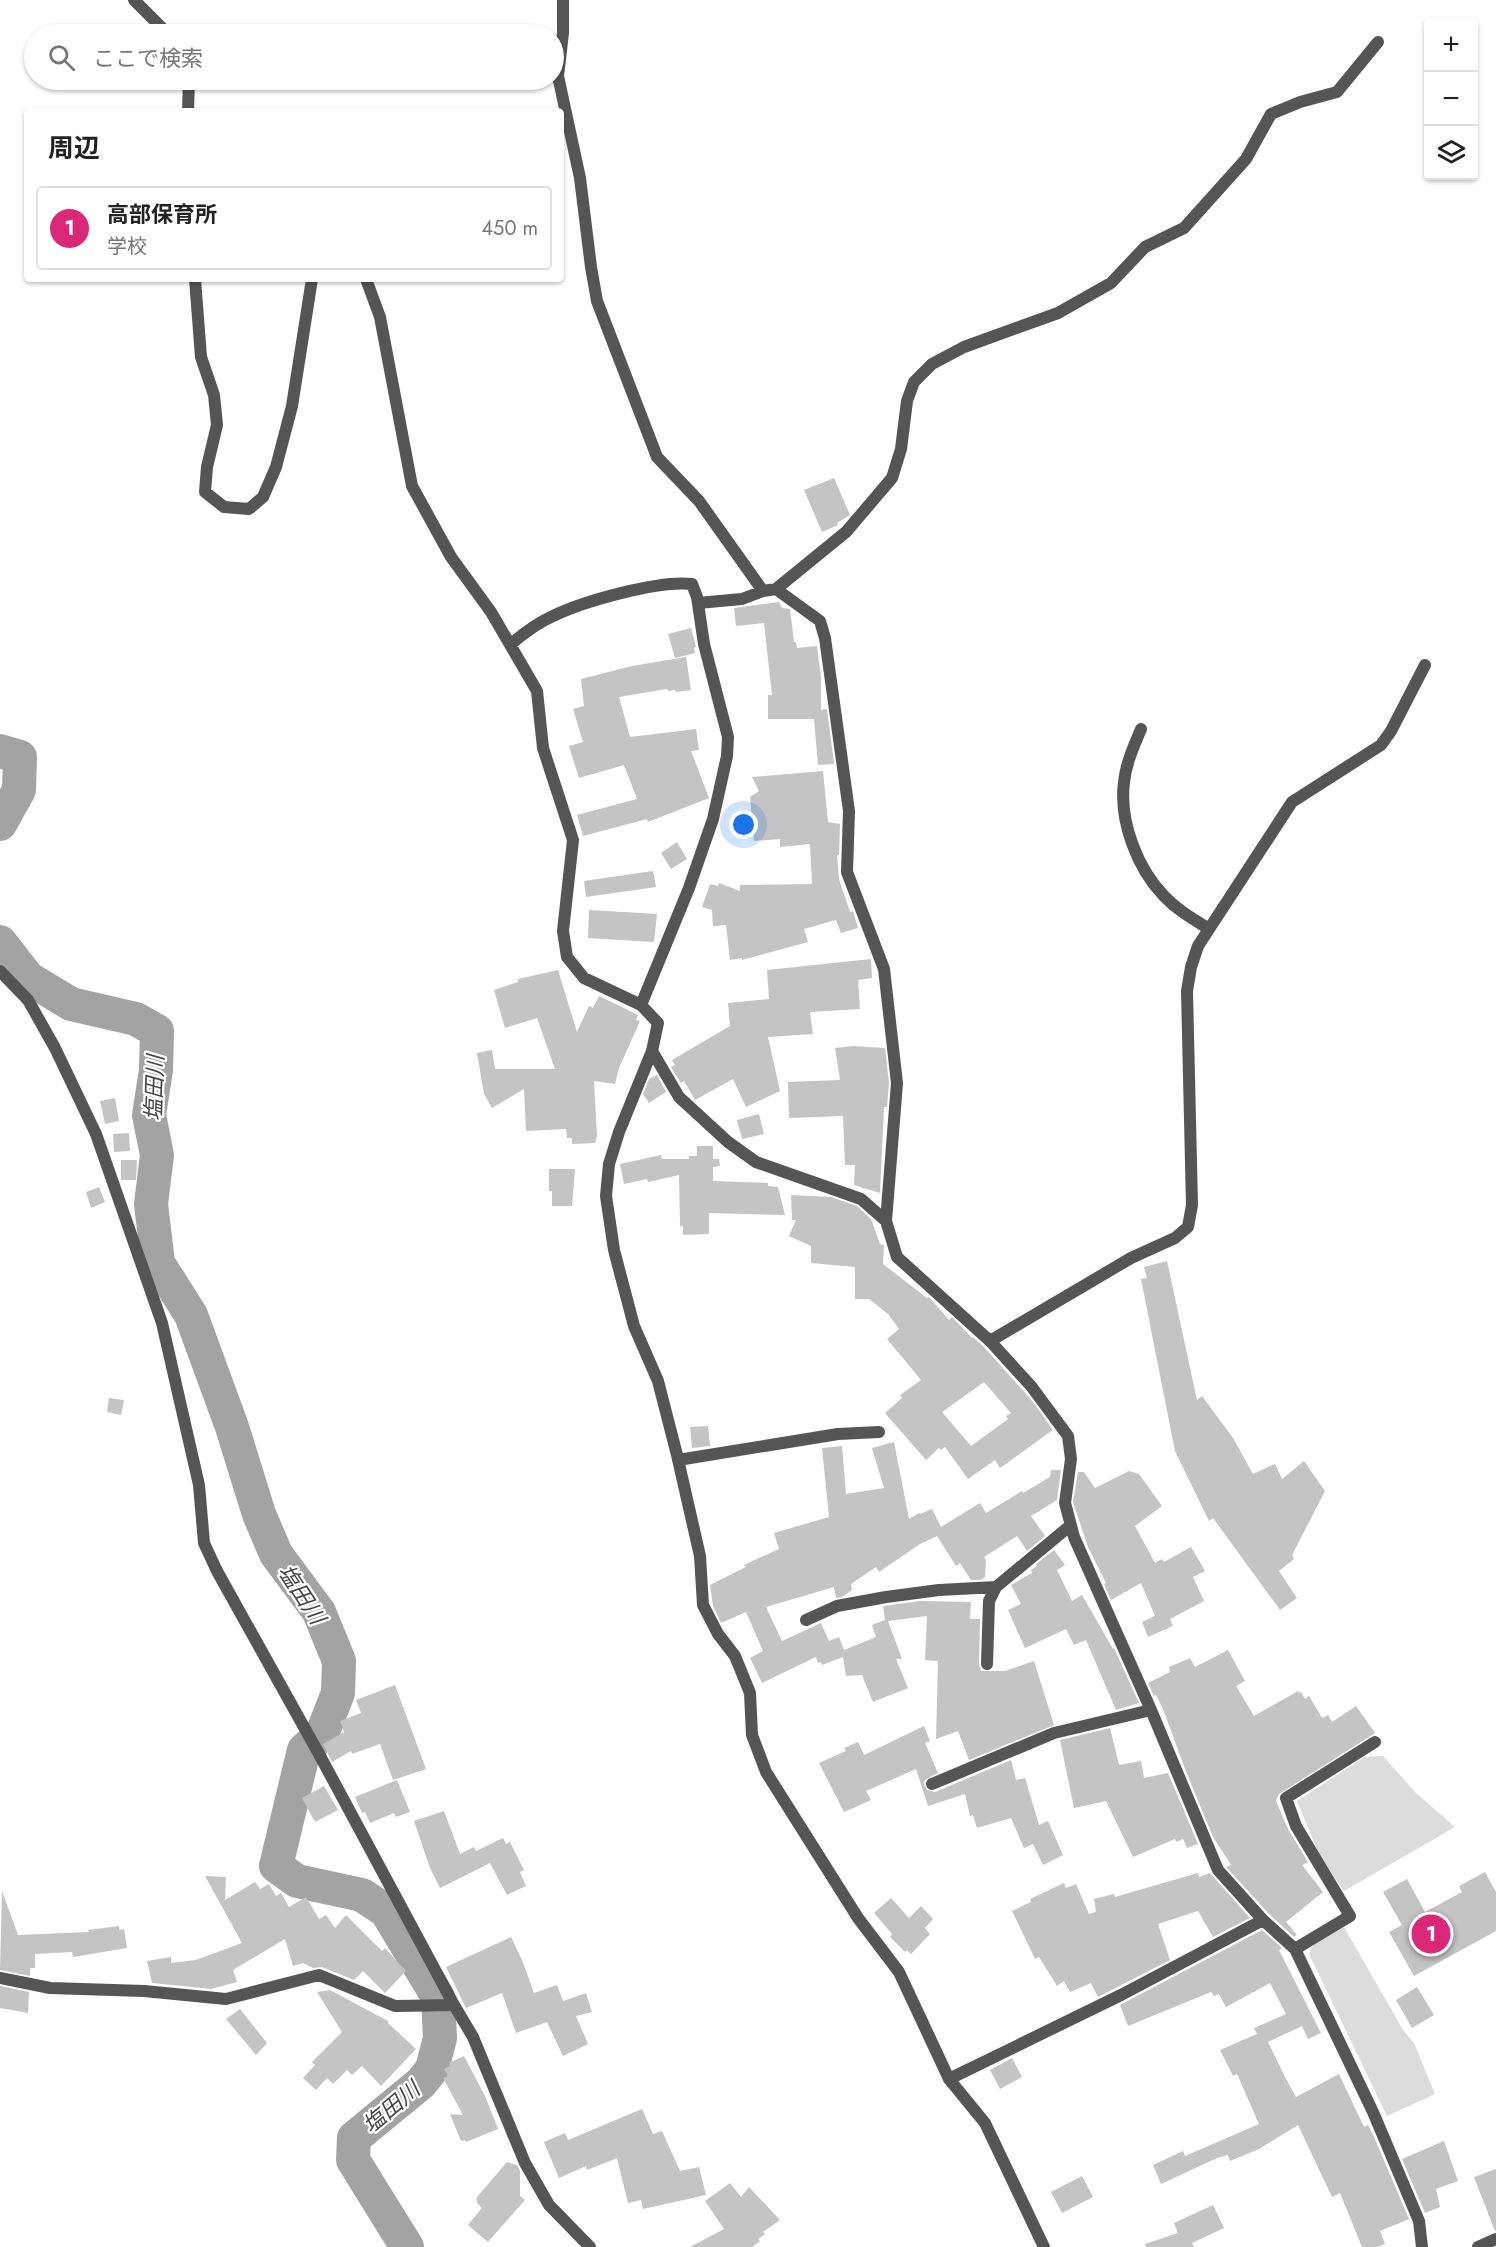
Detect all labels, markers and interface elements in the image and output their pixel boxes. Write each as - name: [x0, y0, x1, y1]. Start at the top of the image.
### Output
- map controls: [1424, 18, 1478, 180]
- button: +: [1424, 18, 1478, 72]
- search box: [24, 24, 564, 90]
- icon: search: [45, 41, 78, 74]
- text: ここで検索: [93, 42, 203, 74]
- button: −: [1424, 72, 1478, 126]
- button: layers: [1424, 126, 1478, 180]
- text: 周辺: [48, 129, 100, 167]
- text: 高部保育所: [107, 198, 217, 230]
- text: 1: [64, 214, 75, 243]
- text: 450 m: [481, 214, 538, 243]
- text: 学校: [107, 232, 147, 261]
- your location: [729, 810, 758, 839]
- water label: 塩田川: [137, 1052, 171, 1122]
- water label: 塩田川: [271, 1558, 334, 1632]
- pin: 1: [1412, 1912, 1450, 1956]
- water label: 塩田川: [355, 2072, 428, 2140]

